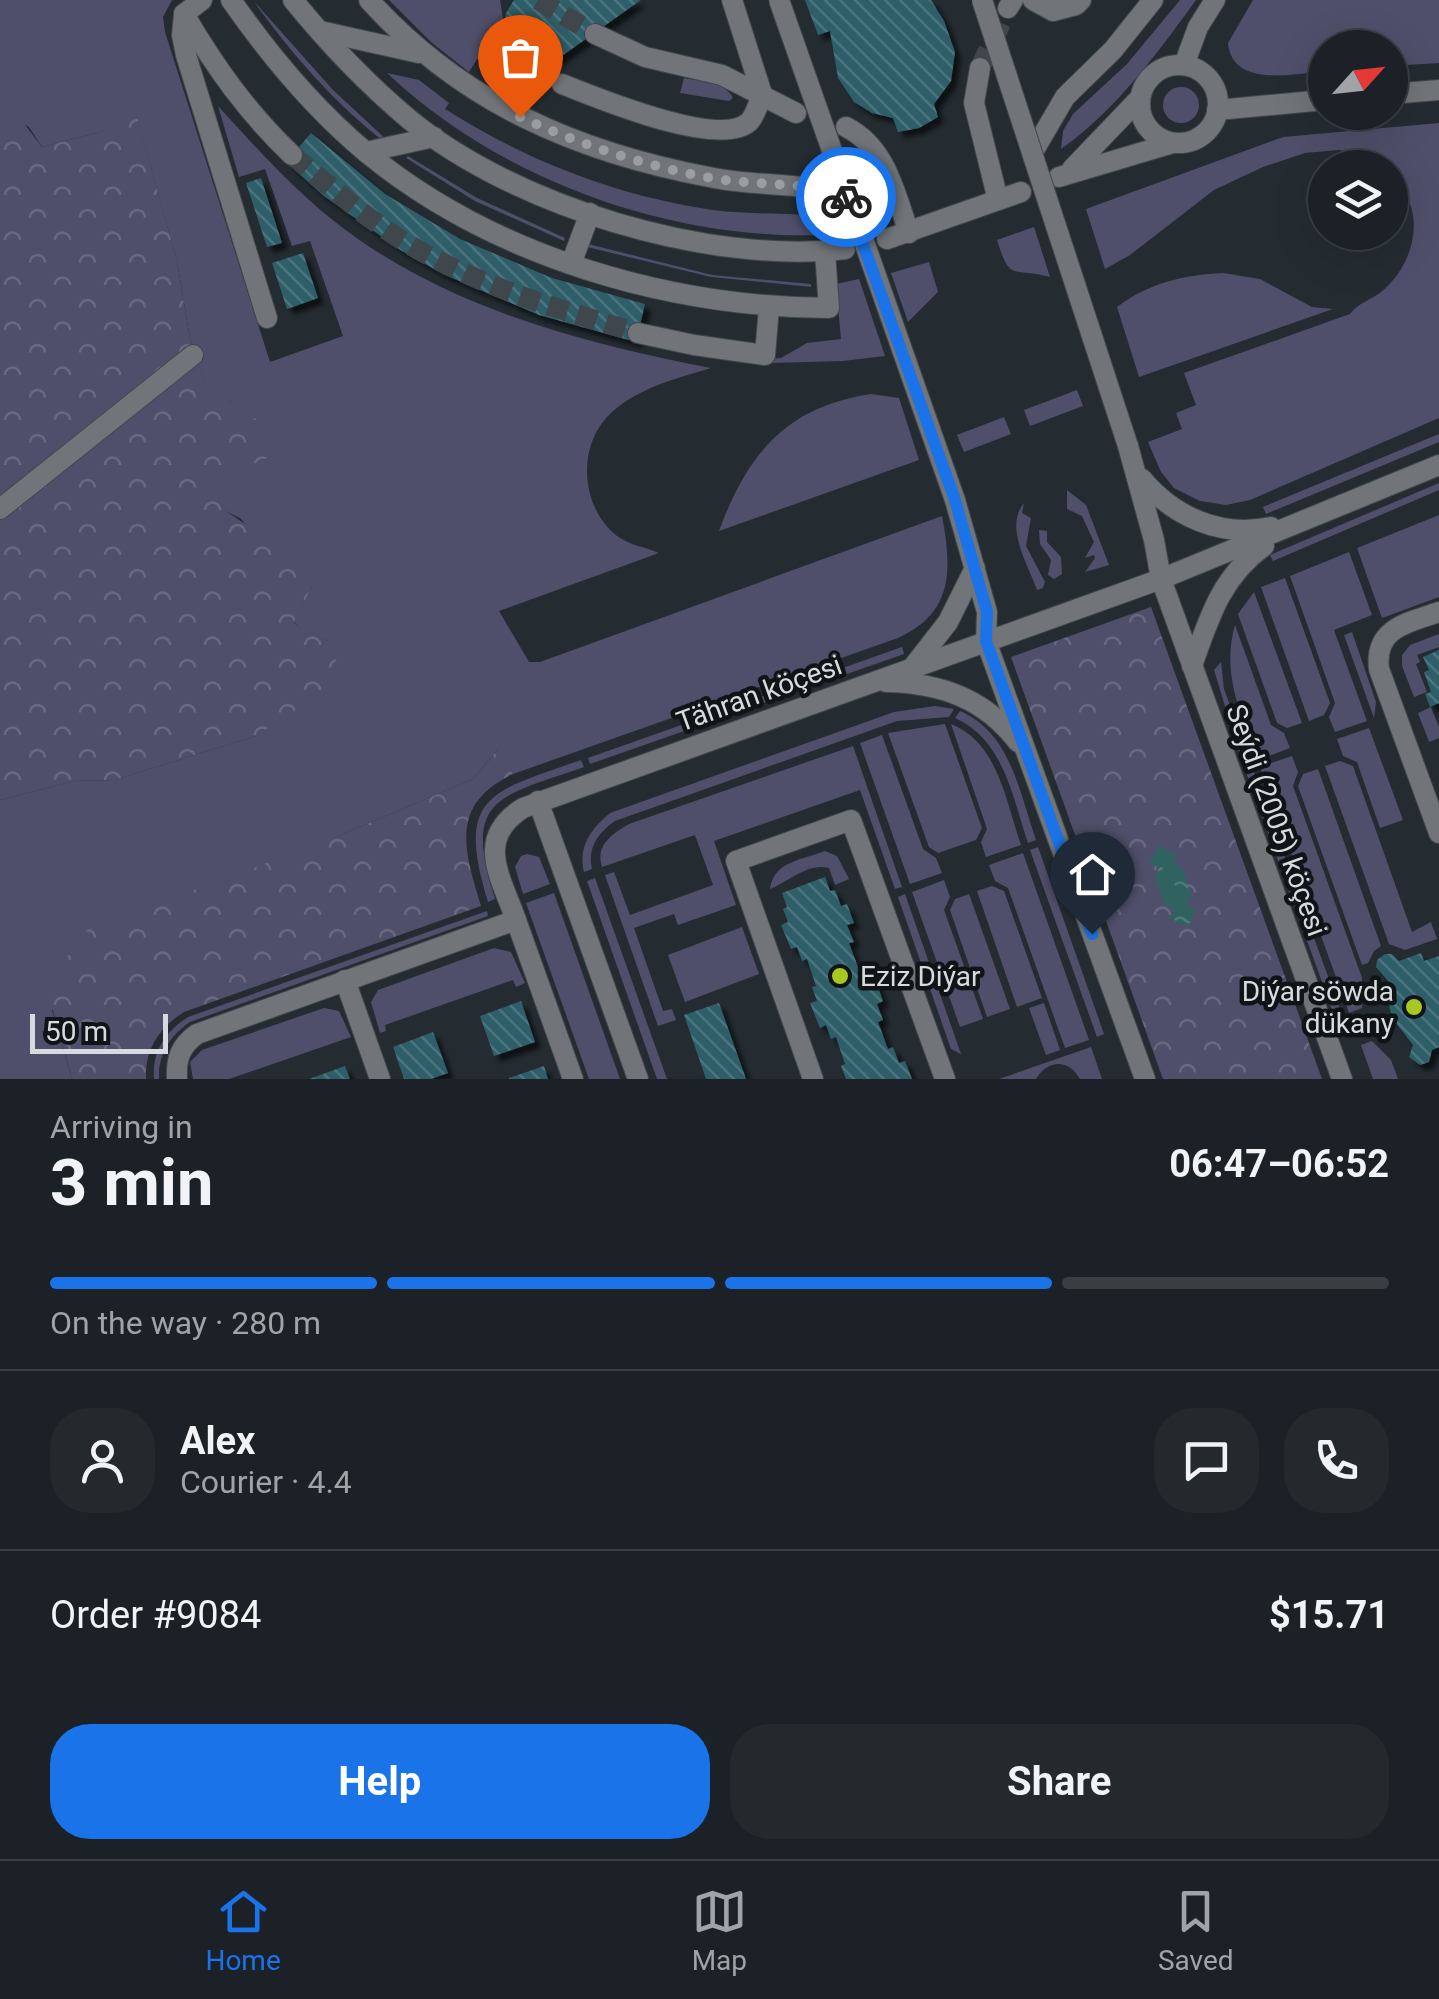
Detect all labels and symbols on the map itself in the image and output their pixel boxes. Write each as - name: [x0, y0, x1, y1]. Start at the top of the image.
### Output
- pin: [478, 15, 563, 118]
- north arrow: [1308, 30, 1408, 130]
- courier: [796, 147, 896, 247]
- street label: Tähran köçesi: [672, 648, 846, 739]
- street label: Seýdi (2005) köçesi: [1219, 700, 1334, 940]
- pin: [1050, 832, 1135, 935]
- place label: Eziz Diýar: [860, 960, 981, 993]
- marker: Eziz Diýar: [829, 965, 851, 987]
- place label: Diýar söwda dükany: [1242, 975, 1394, 1040]
- marker: Diýar söwda dükany: [1403, 996, 1425, 1018]
- scale bar: [30, 1009, 168, 1054]

